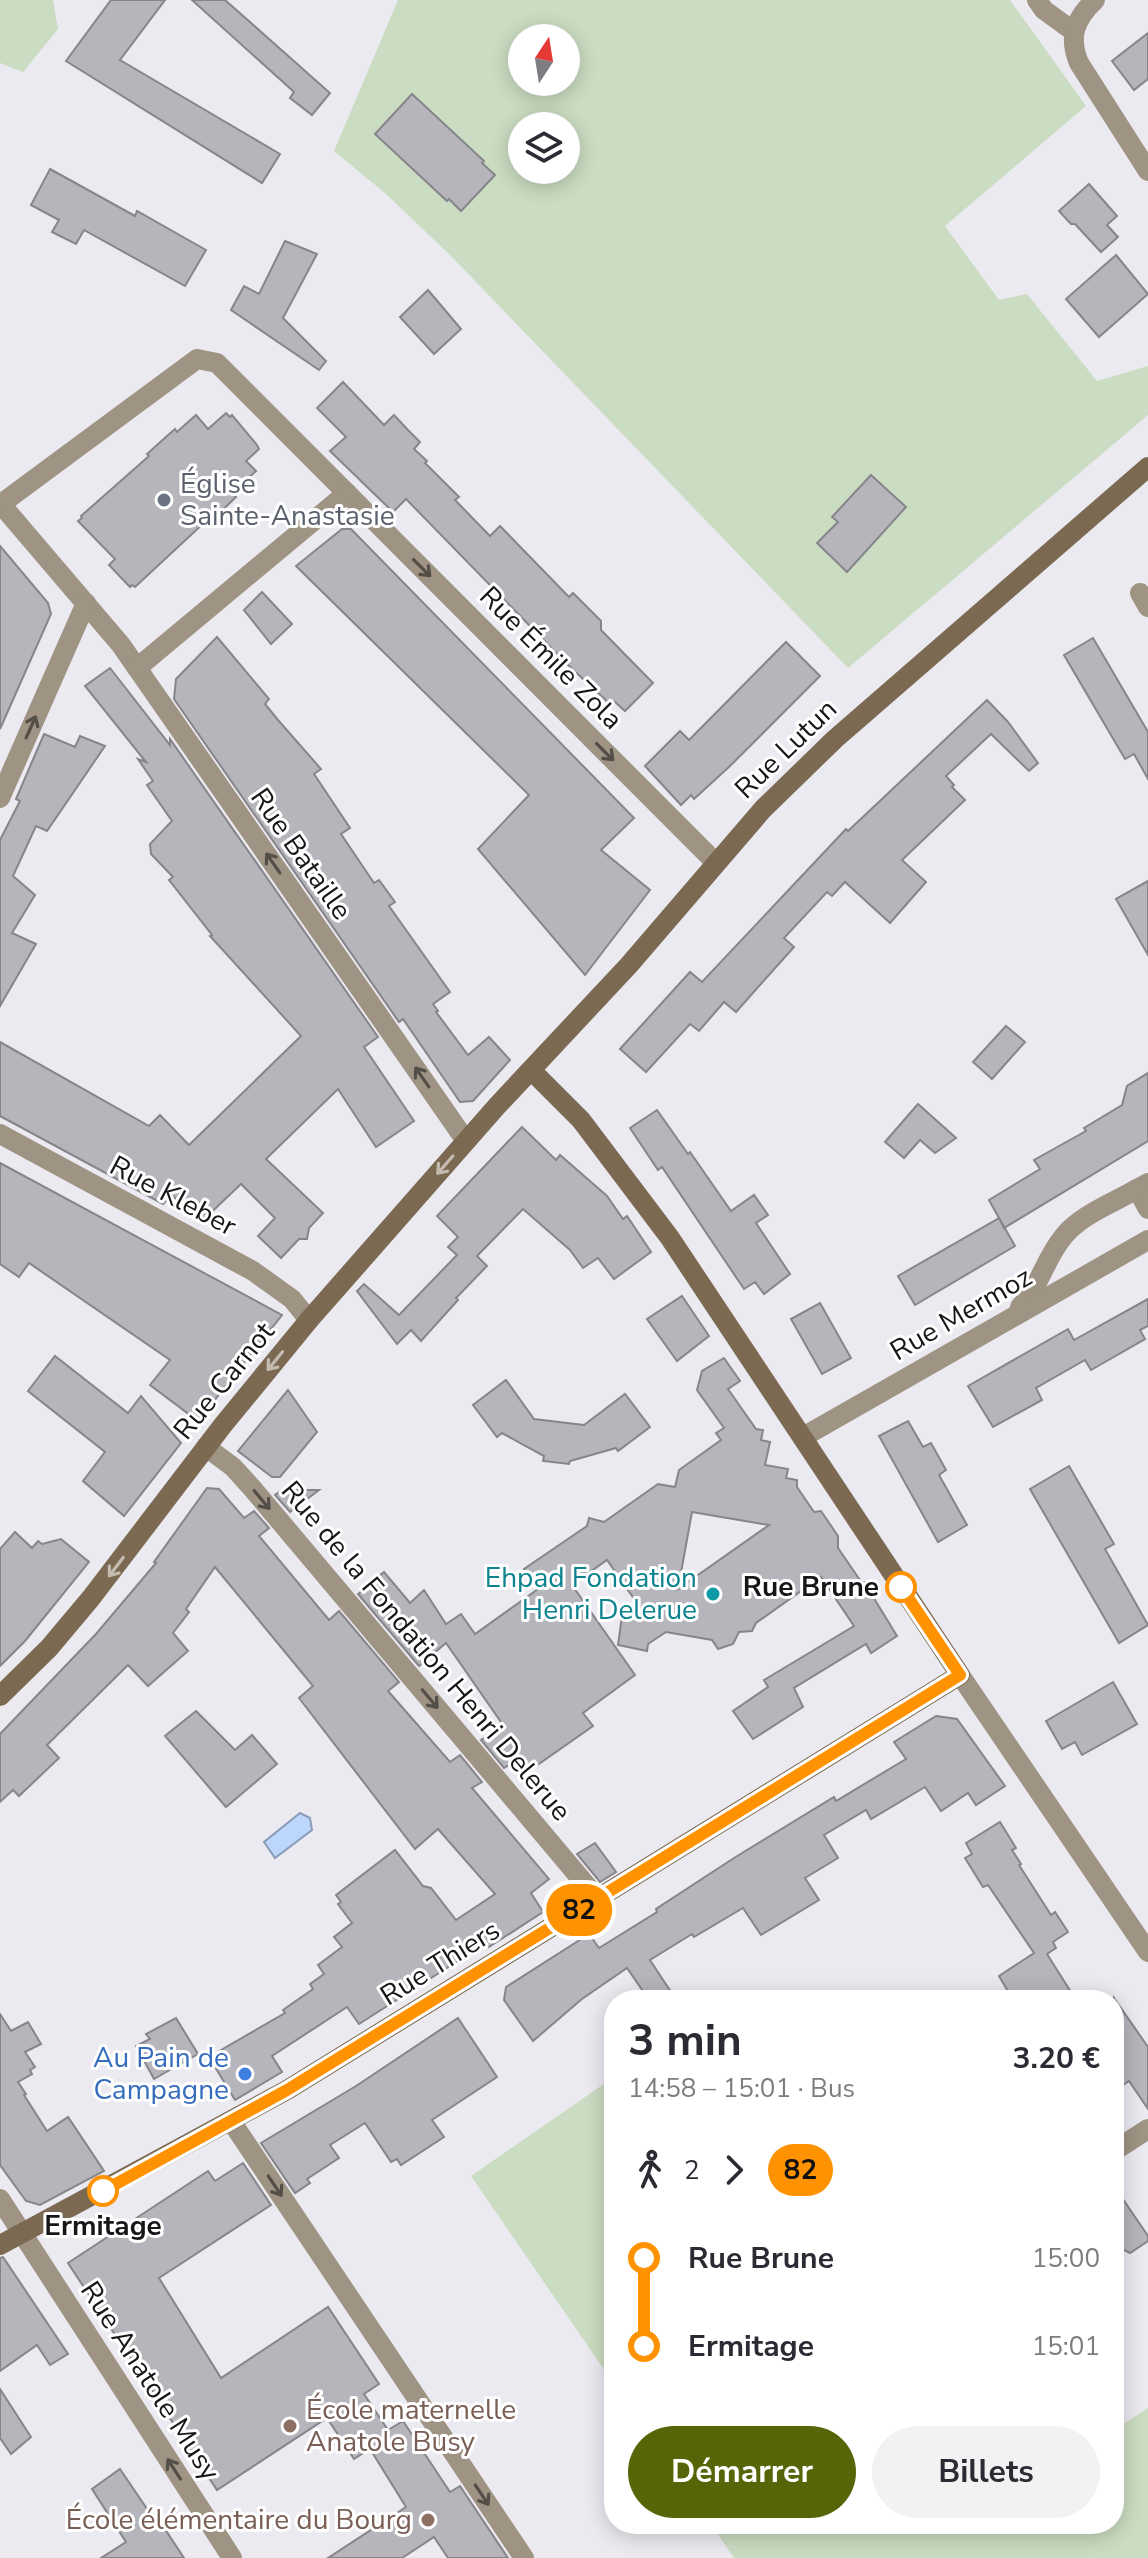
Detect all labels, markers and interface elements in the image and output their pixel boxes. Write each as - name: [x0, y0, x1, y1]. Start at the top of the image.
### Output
- north arrow: [508, 24, 580, 96]
- map controls: [508, 24, 580, 184]
- button: layers: [508, 112, 580, 184]
- place label: Église Sainte-Anastasie: [180, 465, 395, 535]
- marker: Église Sainte-Anastasie: [155, 491, 173, 509]
- one-way arrow: [412, 558, 431, 577]
- street label: Rue Émile Zola: [471, 578, 631, 738]
- street label: Rue Lutun: [727, 691, 845, 807]
- one-way arrow: [25, 715, 40, 740]
- one-way arrow: [595, 742, 614, 761]
- street label: Rue Bataille: [242, 781, 360, 927]
- one-way arrow: [265, 853, 281, 875]
- one-way arrow: [414, 1066, 430, 1088]
- street label: Rue Kleber: [103, 1147, 243, 1245]
- one-way arrow: [436, 1154, 454, 1174]
- street label: Rue Mermoz: [883, 1258, 1039, 1370]
- street label: Rue Carnot: [165, 1314, 283, 1448]
- one-way arrow: [266, 1350, 284, 1371]
- street label: Rue de la Fondation Henri Delerue: [272, 1473, 580, 1829]
- one-way arrow: [253, 1489, 271, 1510]
- one-way arrow: [108, 1555, 124, 1577]
- place label: Ehpad Fondation Henri Delerue: [485, 1559, 697, 1629]
- place label: Rue Brune: [743, 1568, 879, 1606]
- marker: Rue Brune: [886, 1572, 916, 1602]
- marker: Ehpad Fondation Henri Delerue: [704, 1585, 722, 1603]
- one-way arrow: [421, 1688, 439, 1709]
- line badge: 82: [543, 1884, 615, 1936]
- text: 82: [562, 1891, 596, 1929]
- street label: Rue Thiers: [373, 1911, 507, 2015]
- text: 3 min: [628, 2011, 742, 2071]
- text: 3.20 €: [1012, 2038, 1100, 2079]
- place label: Au Pain de Campagne: [93, 2039, 229, 2109]
- marker: Au Pain de Campagne: [236, 2065, 254, 2083]
- text: 14:58 – 15:01 · Bus: [628, 2071, 855, 2106]
- icon: walk: [628, 2148, 672, 2192]
- icon: forward: [712, 2148, 756, 2192]
- text: 82: [784, 2151, 817, 2189]
- text: 2: [684, 2153, 700, 2188]
- one-way arrow: [266, 2174, 283, 2196]
- marker: Ermitage: [88, 2176, 118, 2206]
- place label: Ermitage: [44, 2207, 162, 2245]
- text: Rue Brune: [688, 2238, 834, 2279]
- text: 15:00: [1032, 2241, 1100, 2276]
- street label: Rue Anatole Musy: [71, 2274, 229, 2488]
- text: Ermitage: [688, 2326, 814, 2367]
- text: 15:01: [1032, 2329, 1100, 2364]
- place label: École maternelle Anatole Busy: [306, 2391, 516, 2461]
- marker: École maternelle Anatole Busy: [281, 2417, 299, 2435]
- button: Démarrer: [628, 2426, 856, 2518]
- button: Billets: [872, 2426, 1100, 2518]
- one-way arrow: [166, 2458, 182, 2481]
- one-way arrow: [474, 2483, 490, 2505]
- place label: École élémentaire du Bourg: [66, 2501, 412, 2539]
- marker: École élémentaire du Bourg: [419, 2511, 437, 2529]

